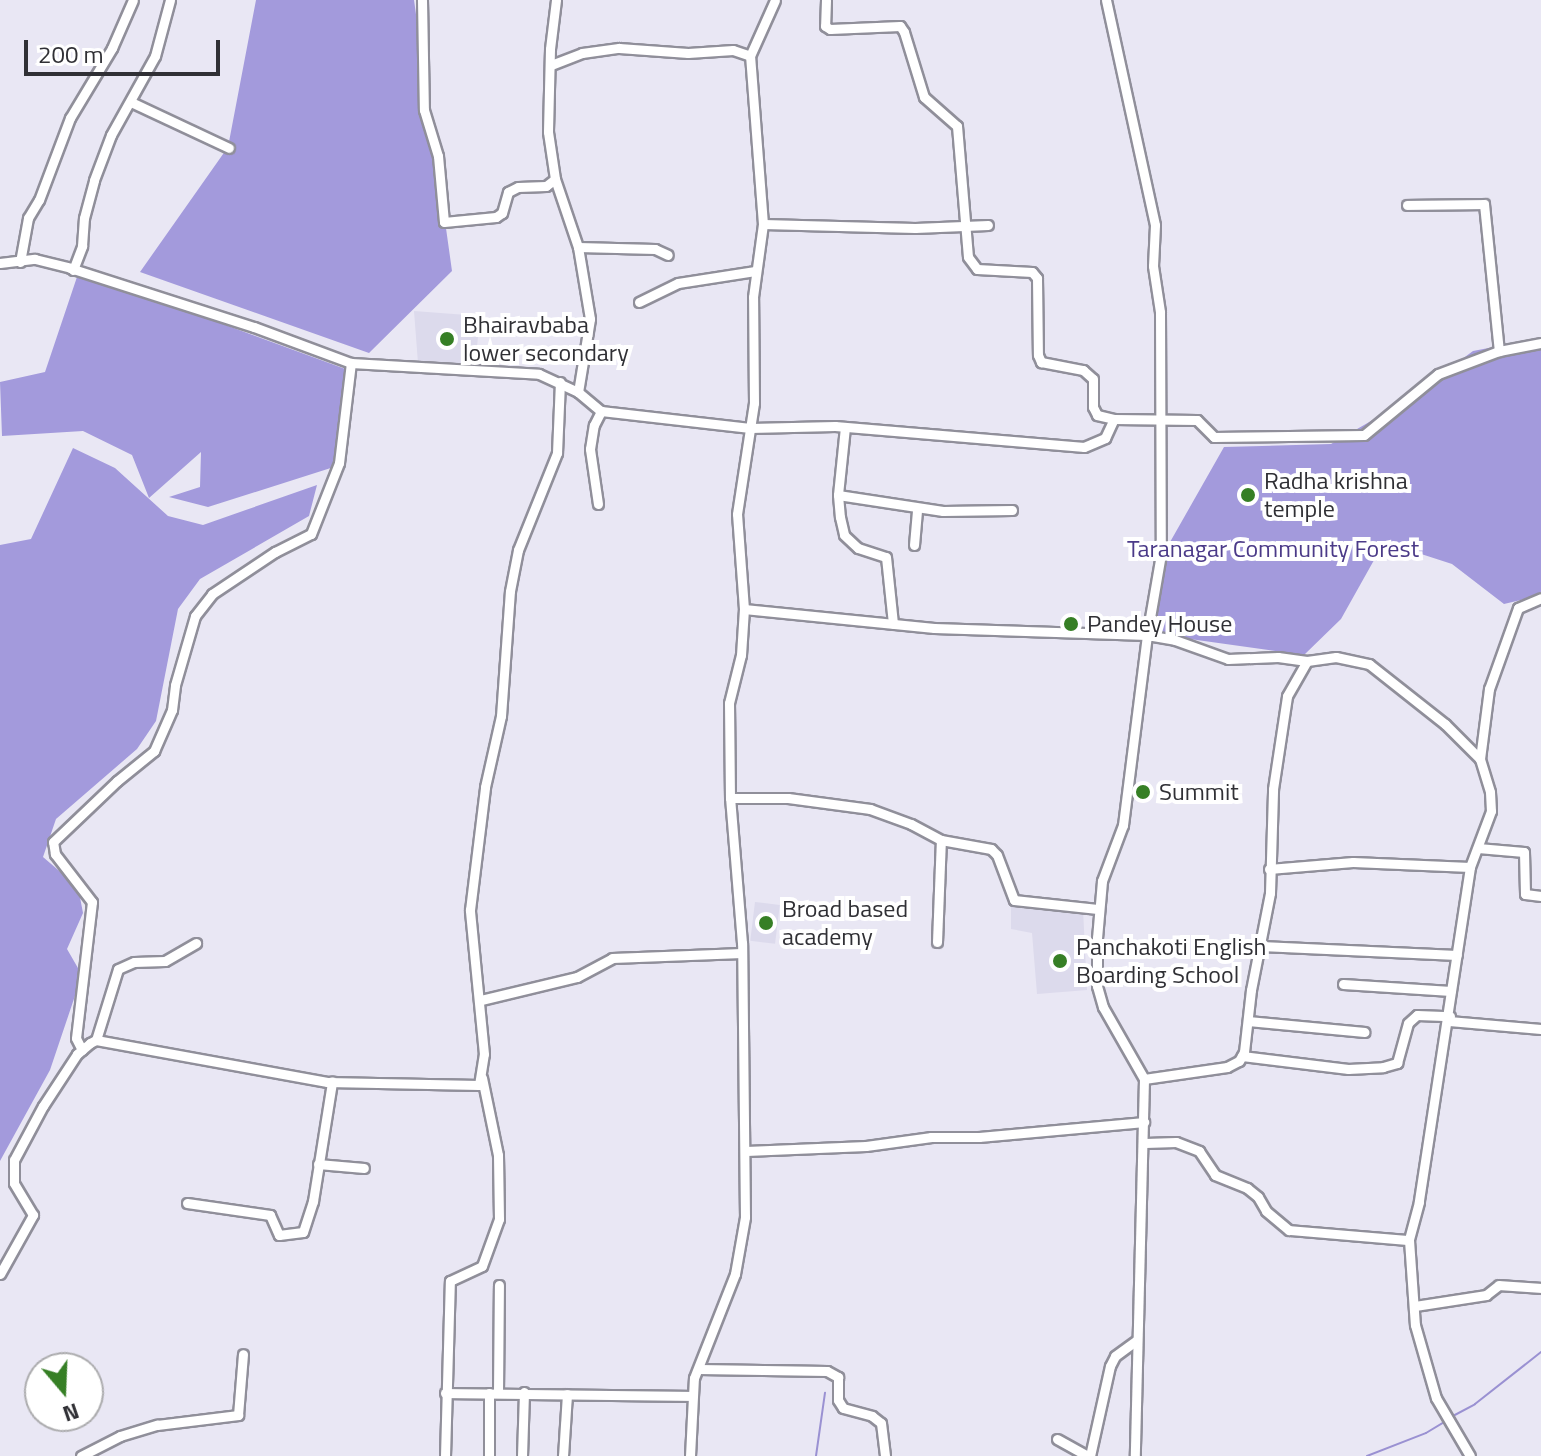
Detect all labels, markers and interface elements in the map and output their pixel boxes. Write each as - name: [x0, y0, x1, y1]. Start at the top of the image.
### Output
- scale bar: [28, 24, 224, 74]
- text: 200 m: [38, 36, 104, 72]
- place label: Bhairavbaba lower secondary: [463, 311, 629, 367]
- marker: Bhairavbaba lower secondary: [438, 330, 456, 348]
- place label: Radha krishna temple: [1264, 467, 1408, 523]
- marker: Radha krishna temple: [1239, 486, 1257, 504]
- park label: Taranagar Community Forest: [1127, 535, 1419, 563]
- place label: Pandey House: [1087, 610, 1232, 638]
- marker: Pandey House: [1062, 615, 1080, 633]
- place label: Summit: [1159, 778, 1239, 806]
- marker: Summit: [1134, 783, 1152, 801]
- place label: Broad based academy: [782, 895, 908, 951]
- marker: Broad based academy: [757, 914, 775, 932]
- place label: Panchakoti English Boarding School: [1076, 933, 1266, 989]
- marker: Panchakoti English Boarding School: [1051, 952, 1069, 970]
- north arrow: [24, 1352, 104, 1432]
- text: N: [58, 1394, 84, 1431]

